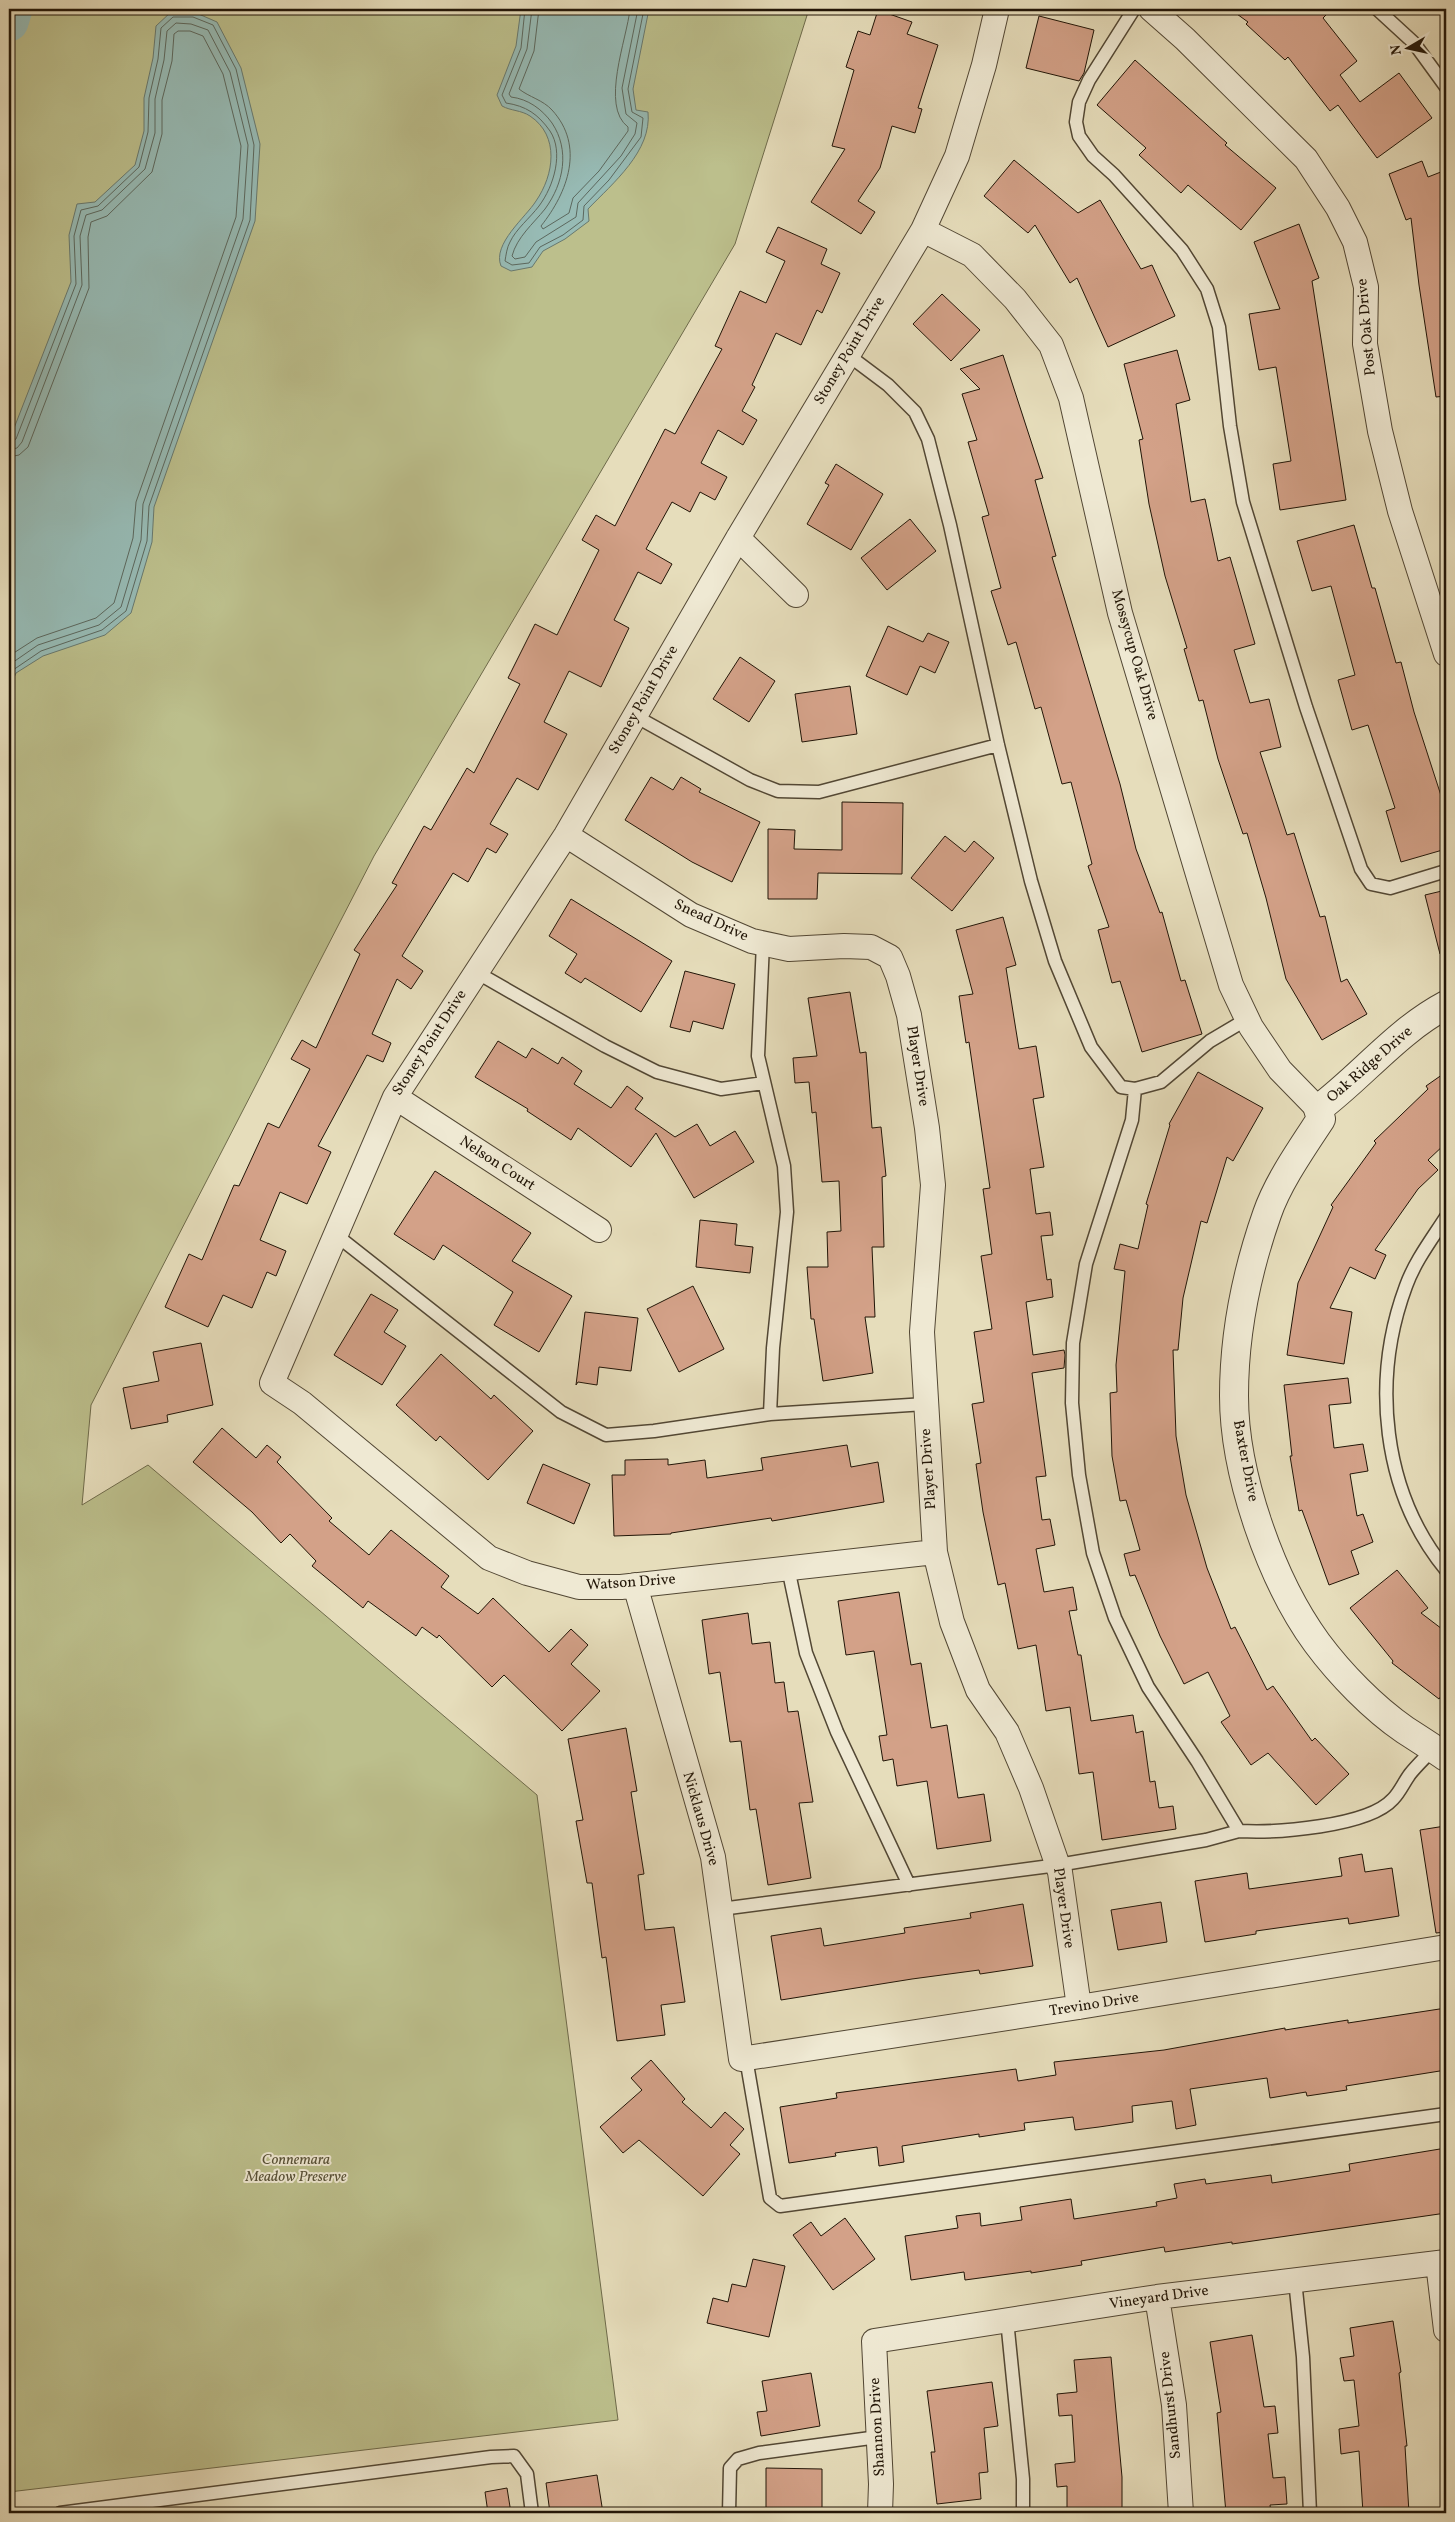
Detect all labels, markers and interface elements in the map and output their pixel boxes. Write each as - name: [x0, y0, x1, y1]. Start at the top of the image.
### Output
- north arrow: [1382, 22, 1432, 72]
- text: N: [1386, 43, 1407, 56]
- street label: Post Oak Drive: [1352, 278, 1382, 376]
- street label: Stoney Point Drive: [809, 293, 891, 409]
- street label: Mossycup Oak Drive: [1105, 587, 1163, 723]
- street label: Stoney Point Drive: [604, 642, 684, 758]
- street label: Snead Drive: [670, 895, 752, 947]
- street label: Stoney Point Drive: [388, 986, 472, 1100]
- street label: Oak Ridge Drive: [1323, 1022, 1417, 1108]
- street label: Player Drive: [900, 1024, 934, 1108]
- street label: Nelson Court: [455, 1132, 539, 1196]
- street label: Baxter Drive: [1227, 1418, 1263, 1504]
- street label: Player Drive: [916, 1428, 942, 1510]
- street label: Watson Drive: [586, 1569, 676, 1597]
- street label: Nicklaus Drive: [677, 1770, 723, 1868]
- street label: Player Drive: [1047, 1866, 1079, 1950]
- street label: Trevino Drive: [1048, 1988, 1140, 2022]
- park label: Connemara Meadow Preserve: [245, 2150, 347, 2188]
- street label: Vineyard Drive: [1108, 2281, 1210, 2315]
- street label: Sandhurst Drive: [1155, 2350, 1187, 2460]
- street label: Shannon Drive: [865, 2377, 891, 2477]

